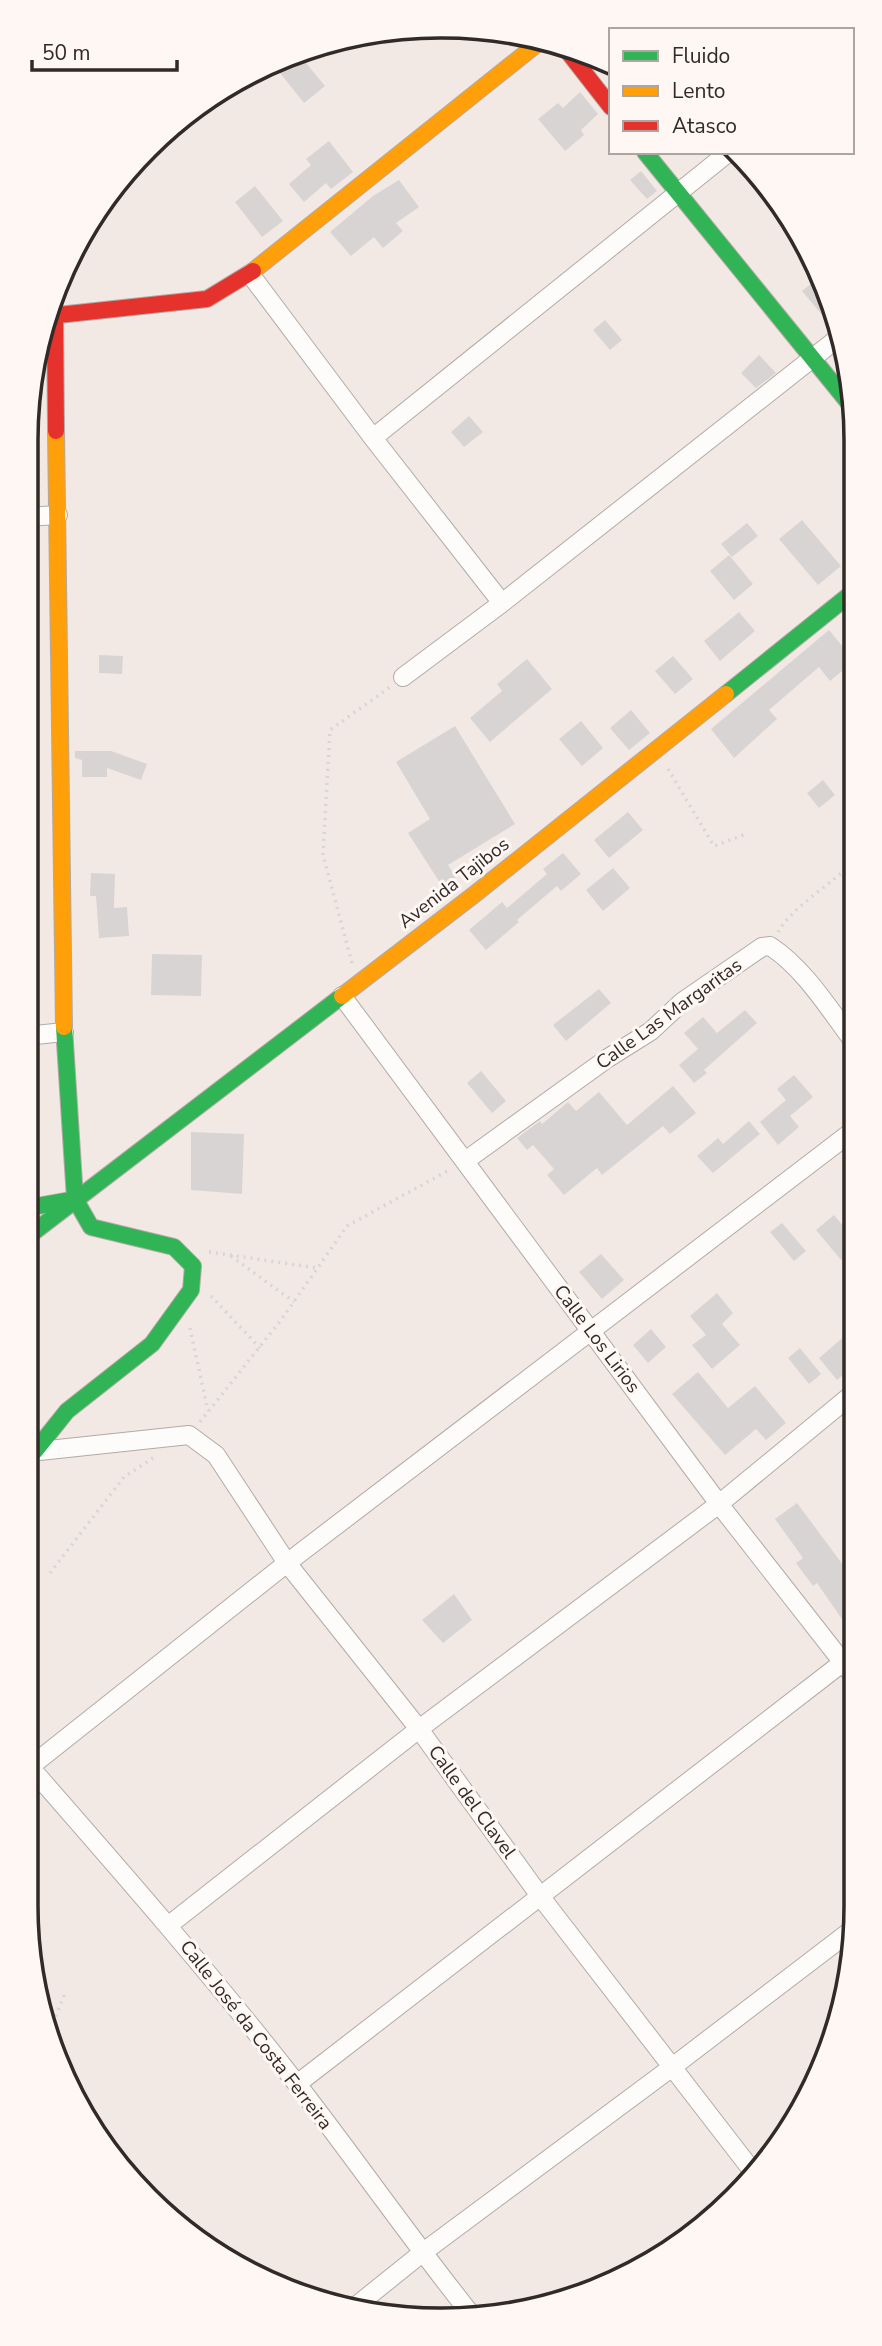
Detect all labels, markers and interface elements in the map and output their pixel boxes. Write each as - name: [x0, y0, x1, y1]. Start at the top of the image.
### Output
- scale bar: [32, 28, 177, 72]
- legend: [609, 28, 854, 154]
- text: 50 m: [42, 39, 91, 67]
- text: Fluido: [672, 42, 730, 70]
- text: Lento: [672, 77, 725, 105]
- text: Atasco: [672, 112, 737, 140]
- street label: Avenida Tajibos: [393, 831, 515, 935]
- street label: Calle Las Margaritas: [591, 952, 747, 1076]
- street label: Calle Los Lirios: [548, 1280, 646, 1398]
- street label: Calle del Clavel: [422, 1740, 522, 1864]
- street label: Calle José da Costa Ferreira: [174, 1935, 338, 2135]

